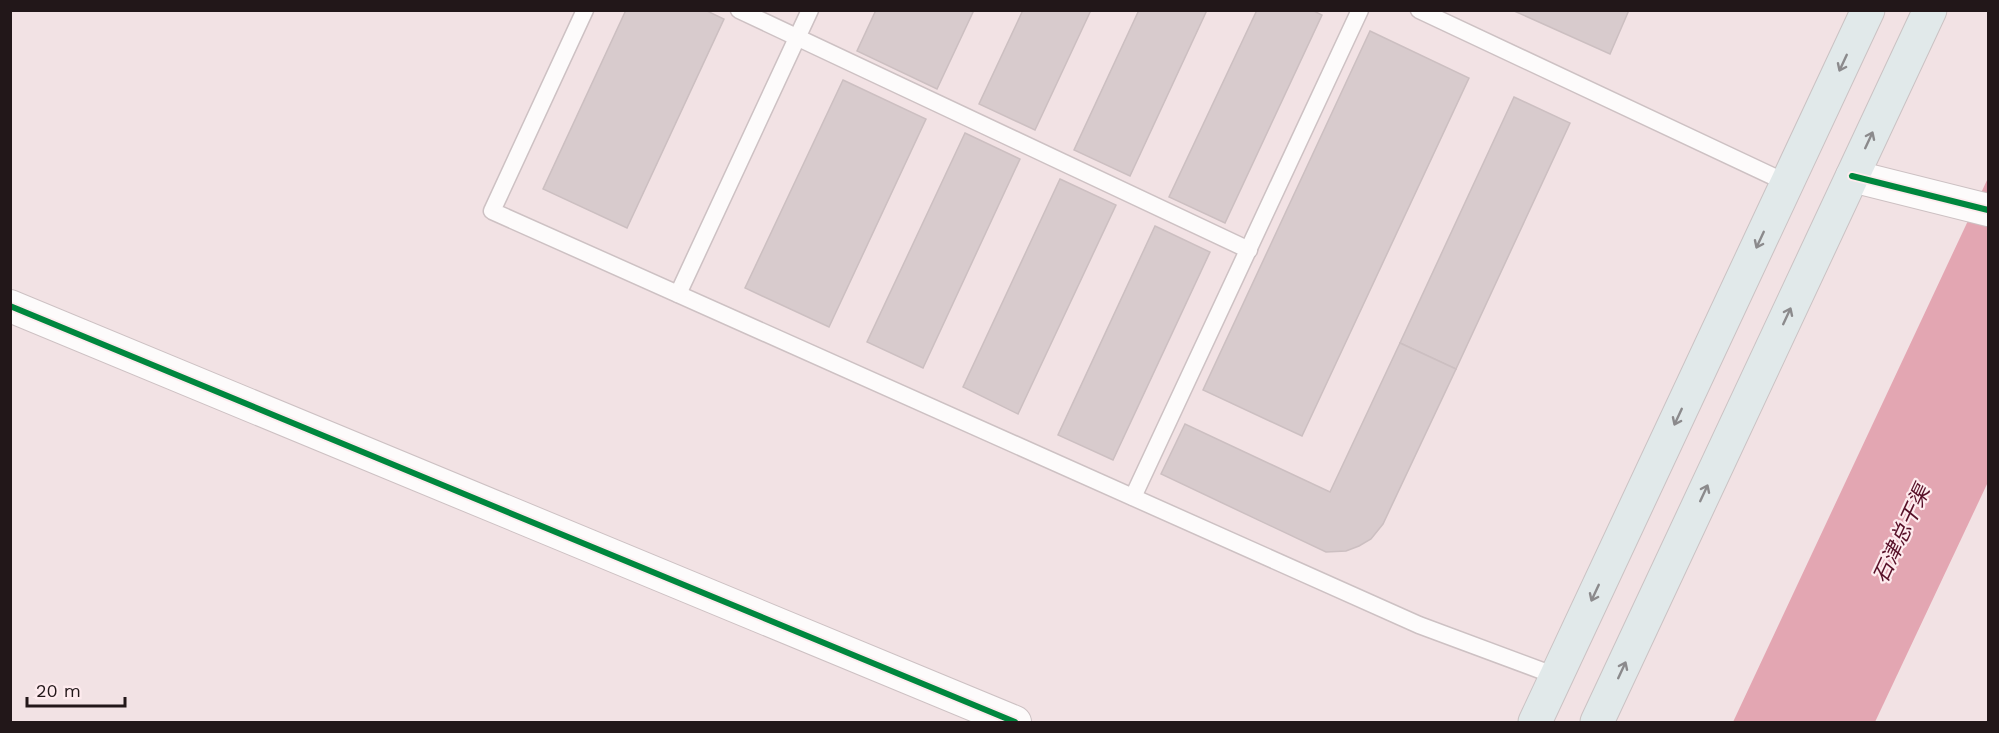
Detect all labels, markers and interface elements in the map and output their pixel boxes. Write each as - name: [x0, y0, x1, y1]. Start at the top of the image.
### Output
- one-way arrow: [1836, 54, 1848, 72]
- one-way arrow: [1864, 131, 1876, 149]
- one-way arrow: [1754, 231, 1766, 249]
- one-way arrow: [1781, 308, 1793, 326]
- one-way arrow: [1671, 407, 1683, 425]
- water label: 石津总干渠: [1867, 478, 1936, 587]
- one-way arrow: [1699, 484, 1711, 502]
- one-way arrow: [1589, 584, 1601, 602]
- one-way arrow: [1616, 661, 1628, 679]
- scale bar: [27, 670, 124, 708]
- text: 20 m: [36, 680, 81, 701]

